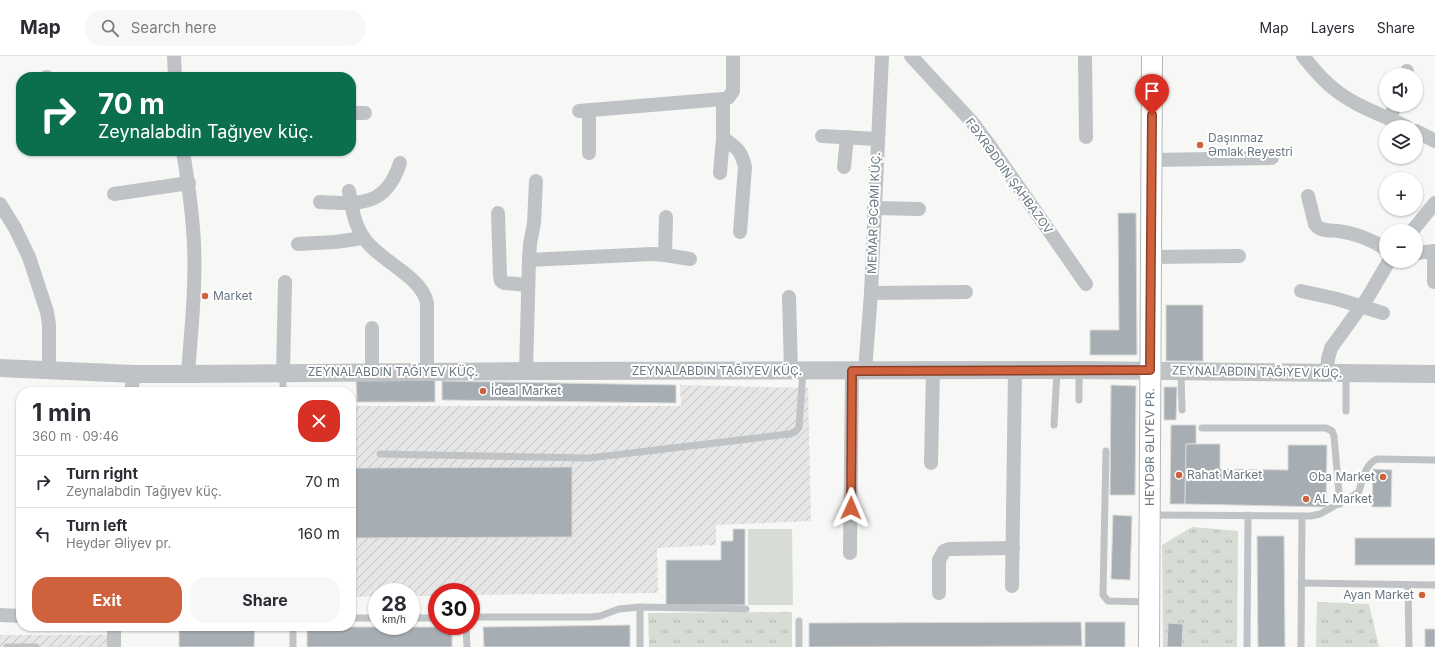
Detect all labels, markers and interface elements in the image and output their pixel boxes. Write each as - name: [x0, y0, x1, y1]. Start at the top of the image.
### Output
- search box: [85, 10, 365, 46]
- text: Map: [20, 16, 61, 39]
- icon: search: [99, 17, 121, 39]
- text: Search here: [131, 18, 216, 37]
- text: Map: [1260, 19, 1289, 36]
- text: Layers: [1311, 19, 1355, 36]
- text: Share: [1377, 19, 1415, 36]
- map controls: [1379, 68, 1423, 268]
- button: sound: [1379, 68, 1423, 112]
- pin: [1135, 74, 1169, 115]
- icon: arrive: [1141, 80, 1163, 102]
- text: 70 m: [98, 87, 165, 121]
- icon: right: [32, 88, 84, 140]
- street label: FƏXRƏDDIN ŞAHBAZOV: [962, 115, 1056, 236]
- button: layers: [1379, 120, 1423, 164]
- text: Zeynalabdin Tağıyev küç.: [98, 121, 314, 142]
- place label: Daşınmaz Əmlak Reyestri: [1208, 130, 1293, 159]
- marker: Daşınmaz Əmlak Reyestri: [1195, 140, 1205, 150]
- street label: MEMAR ƏCƏMI KÜÇ.: [864, 152, 883, 274]
- button: +: [1379, 172, 1423, 216]
- button: −: [1379, 224, 1423, 268]
- place label: Market: [213, 288, 253, 303]
- marker: Market: [200, 291, 210, 301]
- street label: ZEYNALABDIN TAĞIYEV KÜÇ.: [632, 363, 802, 378]
- street label: ZEYNALABDIN TAĞIYEV KÜÇ.: [1172, 363, 1342, 380]
- street label: ZEYNALABDIN TAĞIYEV KÜÇ.: [308, 364, 478, 379]
- place label: İdeal Market: [491, 383, 561, 398]
- marker: İdeal Market: [478, 386, 488, 396]
- street label: HEYDƏR ƏLIYEV PR.: [1142, 388, 1157, 506]
- text: 1 min: [32, 398, 91, 427]
- button: close: [298, 400, 340, 442]
- text: 360 m · 09:46: [32, 428, 119, 444]
- text: Turn right: [66, 464, 138, 483]
- place label: Rahat Market: [1187, 467, 1262, 482]
- place label: Oba Market: [1309, 469, 1375, 484]
- marker: Rahat Market: [1174, 470, 1184, 480]
- icon: right: [32, 471, 54, 493]
- text: 70 m: [305, 472, 340, 491]
- marker: Oba Market: [1378, 472, 1388, 482]
- text: Zeynalabdin Tağıyev küç.: [66, 483, 222, 499]
- position arrow: [830, 487, 872, 529]
- place label: AL Market: [1314, 491, 1372, 506]
- marker: AL Market: [1301, 494, 1311, 504]
- text: Turn left: [66, 516, 127, 535]
- icon: left: [32, 523, 54, 545]
- text: 160 m: [298, 524, 340, 543]
- text: Heydər Əliyev pr.: [66, 535, 171, 551]
- button: Exit: [32, 577, 182, 623]
- button: Share: [190, 577, 340, 623]
- speed limit sign: 30: [428, 583, 480, 635]
- place label: Ayan Market: [1343, 587, 1414, 602]
- marker: Ayan Market: [1417, 590, 1427, 600]
- text: 28: [381, 592, 407, 616]
- text: km/h: [382, 613, 406, 625]

